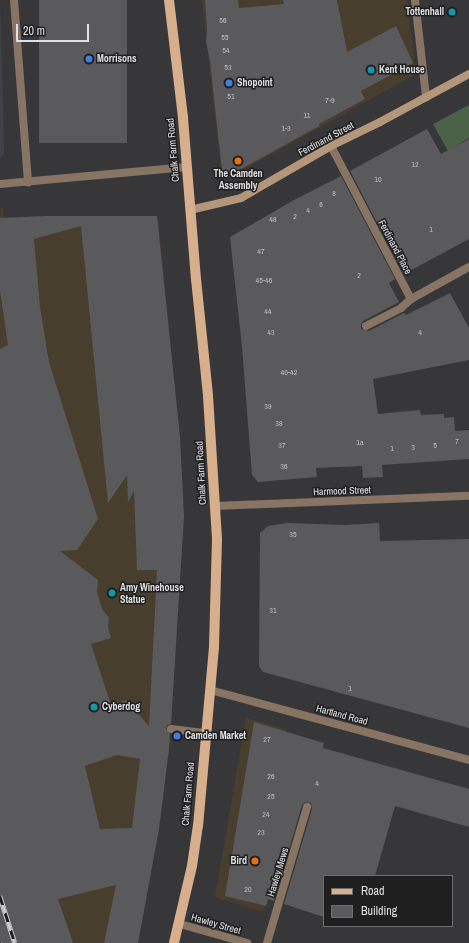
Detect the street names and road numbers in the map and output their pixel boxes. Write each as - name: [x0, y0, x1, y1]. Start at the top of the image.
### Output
- street label: Chalk Farm Road: [164, 118, 182, 182]
- street label: Ferdinand Street: [296, 119, 356, 159]
- street label: Ferdinand Place: [376, 218, 414, 276]
- street label: Chalk Farm Road: [193, 441, 209, 505]
- street label: Harmood Street: [313, 484, 371, 498]
- street label: Hartland Road: [315, 702, 369, 728]
- street label: Chalk Farm Road: [179, 762, 197, 826]
- street label: Hawley Mews: [265, 846, 291, 898]
- street label: Hawley Street: [190, 911, 242, 937]

